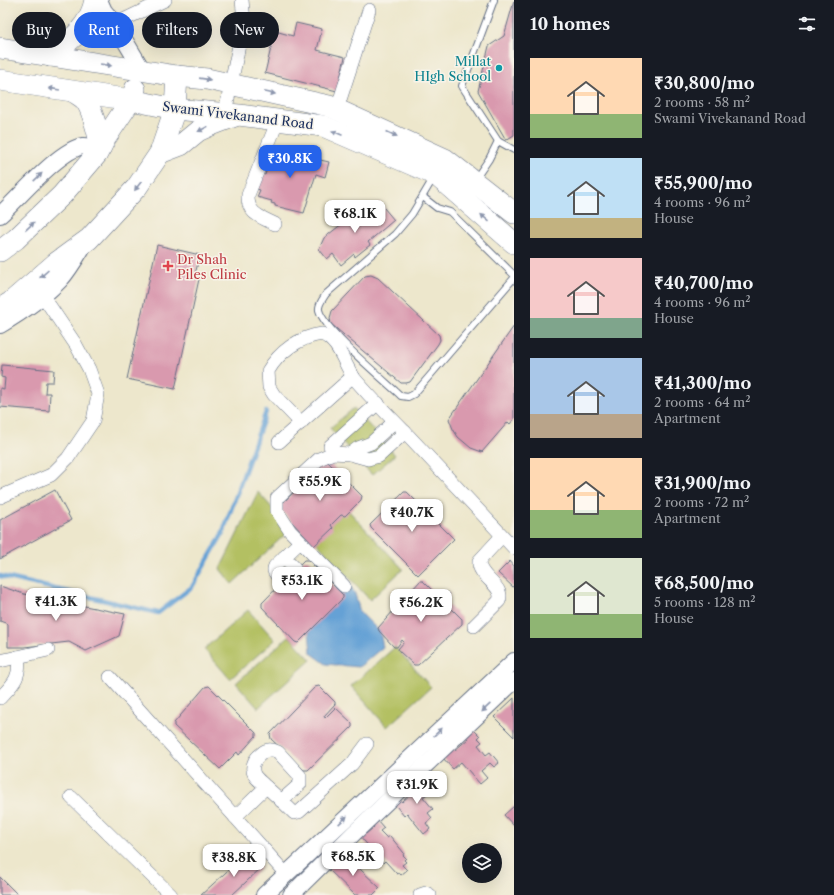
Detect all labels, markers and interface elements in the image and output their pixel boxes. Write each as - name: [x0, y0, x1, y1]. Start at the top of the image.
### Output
- chip: Buy: [12, 12, 66, 48]
- chip: Rent: [74, 12, 134, 48]
- chip: Filters: [142, 12, 212, 48]
- chip: New: [220, 12, 279, 48]
- icon: filters: [796, 13, 818, 35]
- text: 10 homes: [530, 14, 610, 34]
- place label: Millat HIgh School: [414, 53, 491, 84]
- one-way arrow: [100, 62, 113, 68]
- marker: Millat HIgh School: [494, 63, 504, 73]
- text: ₹30,800/mo: [654, 73, 755, 93]
- icon: home: [562, 74, 610, 122]
- one-way arrow: [199, 76, 211, 82]
- one-way arrow: [47, 85, 60, 91]
- one-way arrow: [264, 90, 276, 96]
- text: 2 rooms · 58 m²: [654, 94, 750, 110]
- street label: Swami Vivekanand Road: [162, 98, 314, 132]
- text: Swami Vivekanand Road: [654, 110, 806, 126]
- one-way arrow: [197, 126, 209, 132]
- one-way arrow: [331, 129, 343, 135]
- one-way arrow: [386, 131, 398, 138]
- pin: ₹30.8K: [257, 145, 323, 179]
- text: ₹30.8K: [268, 150, 312, 166]
- one-way arrow: [33, 172, 43, 182]
- text: ₹55,900/mo: [654, 173, 752, 193]
- icon: home: [562, 174, 610, 222]
- one-way arrow: [134, 180, 142, 191]
- text: 4 rooms · 96 m²: [654, 194, 751, 210]
- pin: ₹68.1K: [322, 200, 388, 234]
- text: ₹68.1K: [333, 205, 377, 221]
- text: House: [654, 210, 694, 226]
- one-way arrow: [479, 213, 490, 222]
- one-way arrow: [25, 221, 35, 231]
- place label: Dr Shah Piles Clinic: [177, 251, 247, 282]
- marker: Dr Shah Piles Clinic: [162, 260, 174, 272]
- one-way arrow: [39, 269, 48, 278]
- text: ₹40,700/mo: [654, 273, 753, 293]
- icon: home: [562, 274, 610, 322]
- text: 4 rooms · 96 m²: [654, 294, 751, 310]
- text: House: [654, 310, 694, 326]
- text: ₹41,300/mo: [654, 373, 751, 393]
- icon: home: [562, 374, 610, 422]
- text: 2 rooms · 64 m²: [654, 394, 751, 410]
- text: Apartment: [654, 410, 721, 426]
- pin: ₹55.9K: [287, 468, 353, 502]
- text: ₹55.9K: [298, 473, 342, 489]
- text: ₹31,900/mo: [654, 473, 751, 493]
- icon: home: [562, 474, 610, 522]
- text: 2 rooms · 72 m²: [654, 494, 749, 510]
- pin: ₹40.7K: [379, 499, 445, 533]
- text: ₹40.7K: [390, 504, 434, 520]
- text: Apartment: [654, 510, 721, 526]
- pin: ₹53.1K: [269, 567, 335, 601]
- text: ₹53.1K: [281, 572, 323, 588]
- text: ₹68,500/mo: [654, 573, 754, 593]
- icon: home: [562, 574, 610, 622]
- pin: ₹41.3K: [23, 588, 89, 622]
- pin: ₹56.2K: [388, 589, 454, 623]
- text: ₹41.3K: [35, 593, 77, 609]
- text: ₹56.2K: [399, 594, 443, 610]
- text: 5 rooms · 128 m²: [654, 594, 756, 610]
- text: House: [654, 610, 694, 626]
- one-way arrow: [481, 703, 491, 713]
- one-way arrow: [434, 728, 443, 737]
- pin: ₹31.9K: [384, 771, 450, 805]
- text: ₹31.9K: [396, 776, 438, 792]
- one-way arrow: [338, 816, 349, 825]
- pin: ₹68.5K: [320, 843, 386, 877]
- map controls: [462, 843, 502, 883]
- button: layers: [462, 843, 502, 883]
- pin: ₹38.8K: [201, 844, 267, 878]
- text: ₹68.5K: [331, 848, 375, 864]
- text: ₹38.8K: [212, 849, 256, 865]

